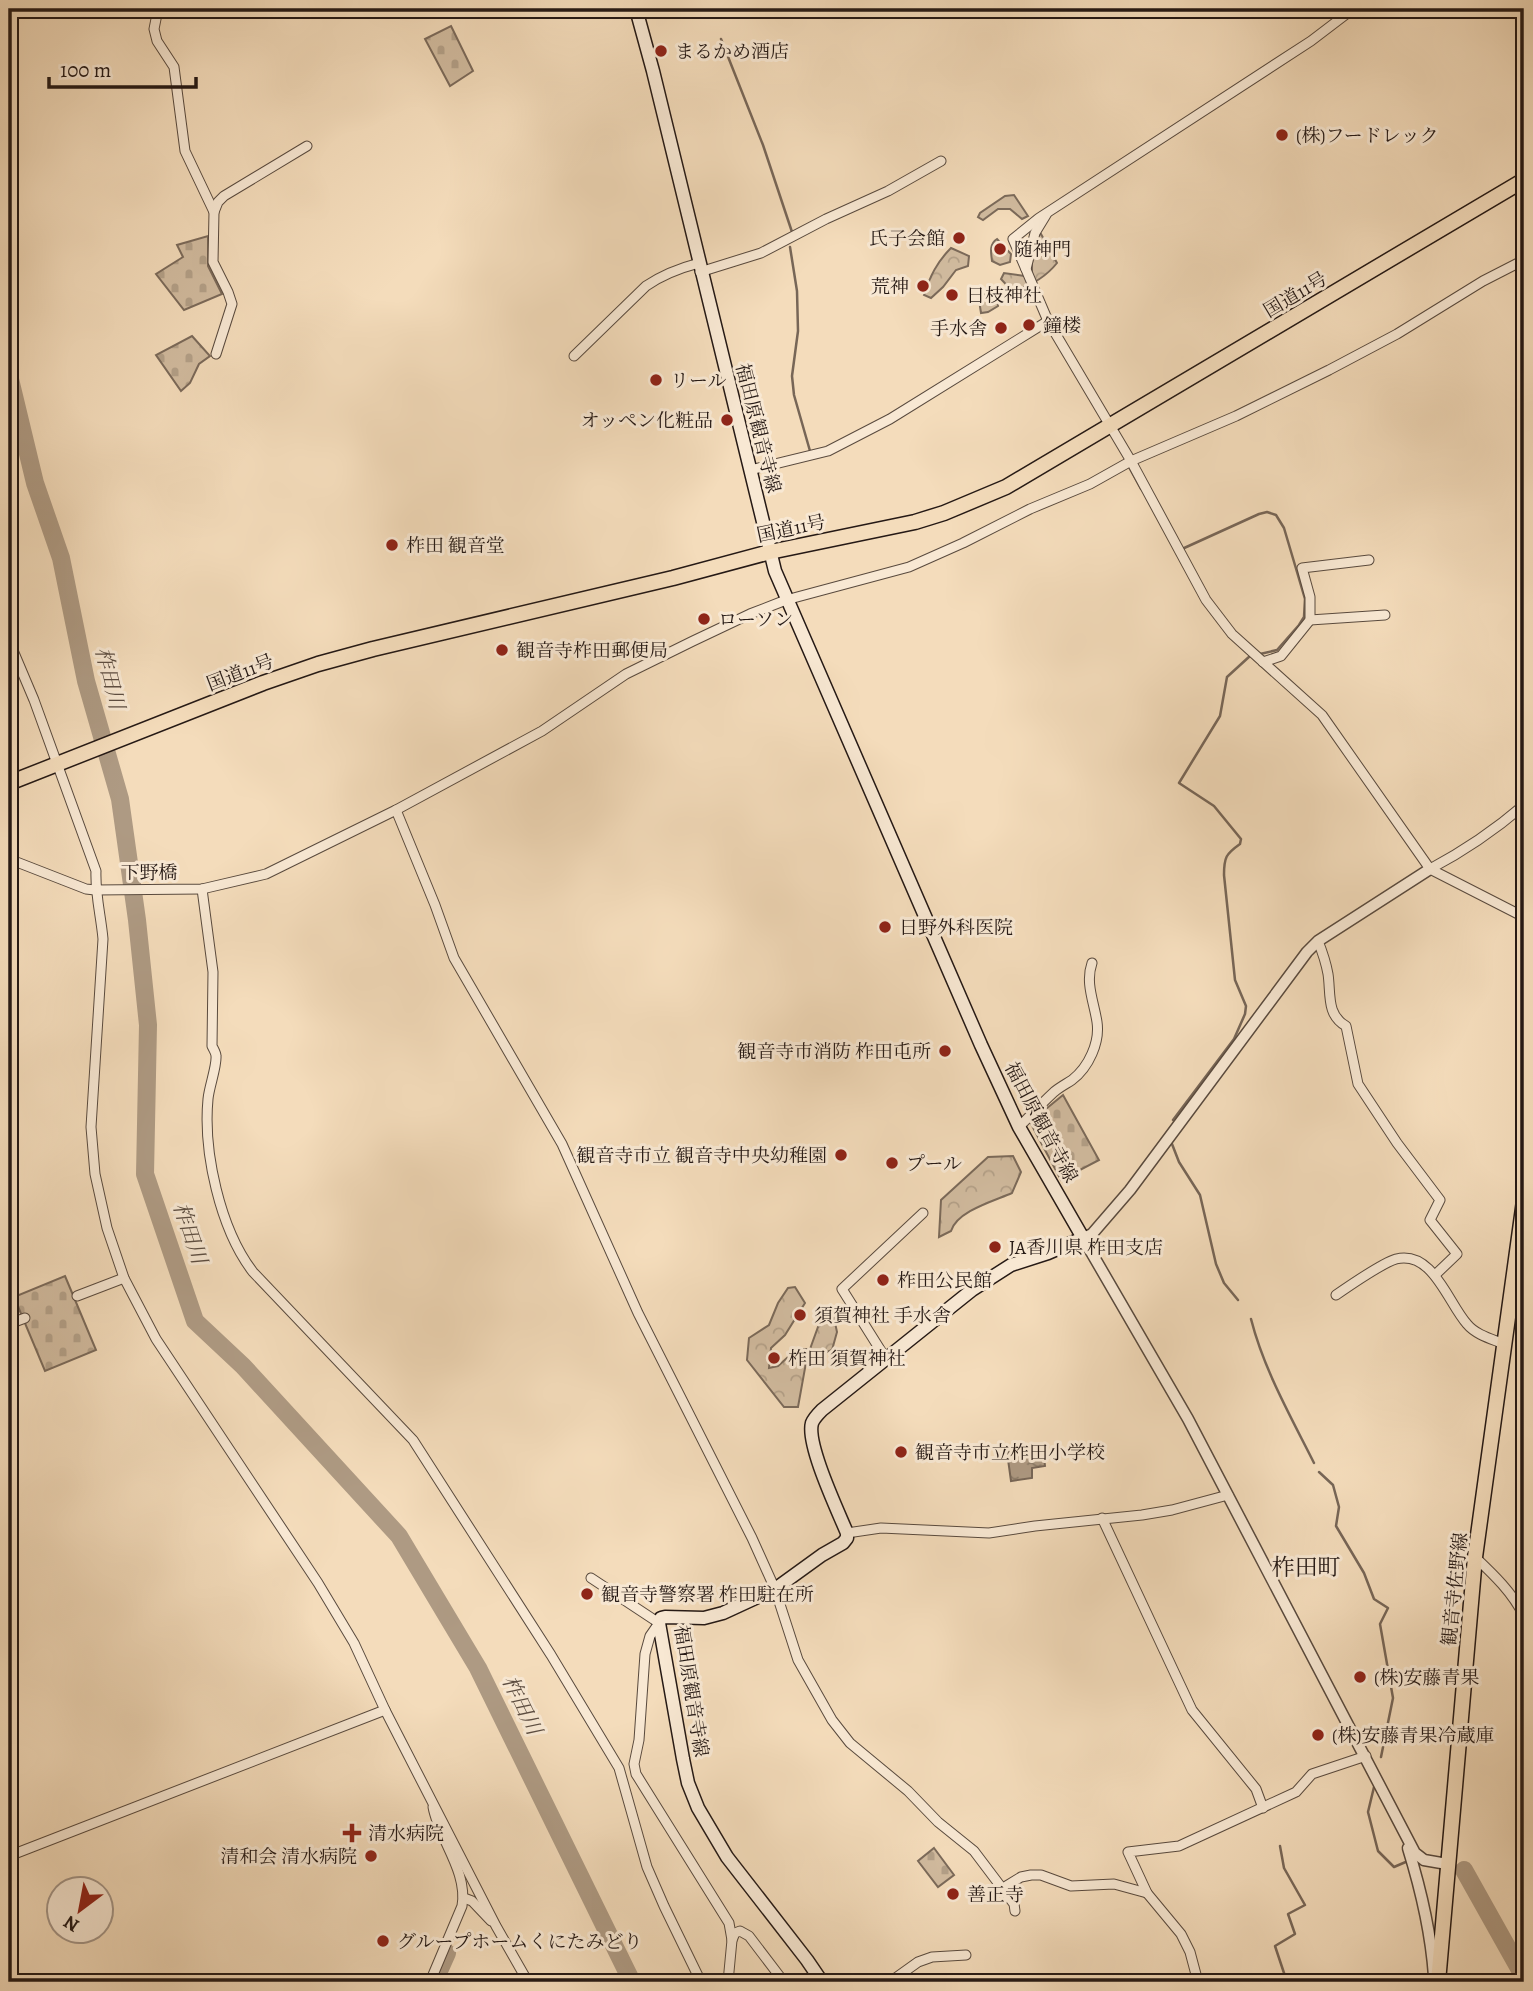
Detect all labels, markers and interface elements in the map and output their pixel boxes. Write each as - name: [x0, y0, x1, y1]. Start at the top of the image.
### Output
- place label: まるかめ酒店: [675, 39, 789, 65]
- marker: まるかめ酒店: [653, 43, 669, 59]
- scale bar: [49, 46, 196, 90]
- text: 100 m: [60, 56, 111, 84]
- place label: (株)フードレック: [1296, 123, 1439, 149]
- marker: (株)フードレック: [1274, 127, 1290, 143]
- place label: 氏子会館: [869, 226, 945, 252]
- marker: 氏子会館: [951, 230, 967, 246]
- place label: 随神門: [1014, 237, 1071, 263]
- marker: 随神門: [992, 241, 1008, 257]
- street label: 国道11号: [1259, 266, 1332, 324]
- place label: 荒神: [871, 274, 909, 300]
- marker: 荒神: [915, 278, 931, 294]
- place label: 日枝神社: [966, 283, 1042, 309]
- marker: 日枝神社: [944, 287, 960, 303]
- place label: 鐘楼: [1043, 313, 1081, 339]
- place label: 手水舎: [930, 316, 987, 342]
- marker: 鐘楼: [1021, 317, 1037, 333]
- marker: 手水舎: [993, 320, 1009, 336]
- street label: 福田原観音寺線: [729, 361, 787, 496]
- place label: リール: [670, 368, 727, 394]
- marker: リール: [648, 372, 664, 388]
- place label: オッペン化粧品: [581, 408, 713, 434]
- marker: オッペン化粧品: [719, 412, 735, 428]
- street label: 国道11号: [754, 509, 828, 549]
- place label: 柞田 観音堂: [406, 533, 505, 559]
- marker: 柞田 観音堂: [384, 537, 400, 553]
- place label: ローソン: [718, 607, 793, 633]
- marker: ローソン: [696, 611, 712, 627]
- place label: 観音寺柞田郵便局: [516, 638, 668, 664]
- marker: 観音寺柞田郵便局: [494, 642, 510, 658]
- water label: 柞田川: [89, 644, 132, 714]
- street label: 国道11号: [203, 648, 278, 698]
- street label: 下野橋: [120, 860, 178, 886]
- place label: 日野外科医院: [899, 915, 1013, 941]
- marker: 日野外科医院: [877, 919, 893, 935]
- place label: 観音寺市消防 柞田屯所: [737, 1039, 931, 1065]
- marker: 観音寺市消防 柞田屯所: [937, 1043, 953, 1059]
- street label: 福田原観音寺線: [998, 1058, 1084, 1187]
- place label: 観音寺市立 観音寺中央幼稚園: [576, 1143, 827, 1169]
- marker: 観音寺市立 観音寺中央幼稚園: [833, 1147, 849, 1163]
- place label: プール: [906, 1151, 962, 1177]
- marker: プール: [884, 1155, 900, 1171]
- water label: 柞田川: [167, 1199, 214, 1269]
- place label: JA香川県 柞田支店: [1009, 1235, 1163, 1261]
- marker: JA香川県 柞田支店: [987, 1239, 1003, 1255]
- place label: 柞田公民館: [897, 1268, 992, 1294]
- marker: 柞田公民館: [875, 1272, 891, 1288]
- place label: 須賀神社 手水舎: [814, 1303, 951, 1329]
- marker: 須賀神社 手水舎: [792, 1307, 808, 1323]
- place label: 柞田 須賀神社: [788, 1346, 906, 1372]
- marker: 柞田 須賀神社: [766, 1350, 782, 1366]
- place label: 観音寺市立柞田小学校: [915, 1440, 1105, 1466]
- marker: 観音寺市立柞田小学校: [893, 1444, 909, 1460]
- street label: 観音寺佐野線: [1436, 1531, 1474, 1647]
- district label: 柞田町: [1272, 1552, 1341, 1583]
- place label: 観音寺警察署 柞田駐在所: [601, 1582, 814, 1608]
- marker: 観音寺警察署 柞田駐在所: [579, 1586, 595, 1602]
- street label: 福田原観音寺線: [668, 1623, 714, 1759]
- place label: (株)安藤青果: [1374, 1665, 1479, 1691]
- marker: (株)安藤青果: [1352, 1669, 1368, 1685]
- water label: 柞田川: [496, 1671, 549, 1741]
- place label: (株)安藤青果冷蔵庫: [1332, 1723, 1494, 1749]
- marker: (株)安藤青果冷蔵庫: [1310, 1727, 1326, 1743]
- place label: 清水病院: [368, 1821, 444, 1847]
- marker: 清水病院: [342, 1823, 362, 1843]
- place label: 清和会 清水病院: [220, 1844, 357, 1870]
- marker: 清和会 清水病院: [363, 1848, 379, 1864]
- north arrow: [46, 1876, 116, 1946]
- place label: 善正寺: [967, 1882, 1024, 1908]
- marker: 善正寺: [945, 1886, 961, 1902]
- text: N: [59, 1909, 84, 1938]
- place label: グループホームくにたみどり: [397, 1929, 642, 1955]
- marker: グループホームくにたみどり: [375, 1933, 391, 1949]

